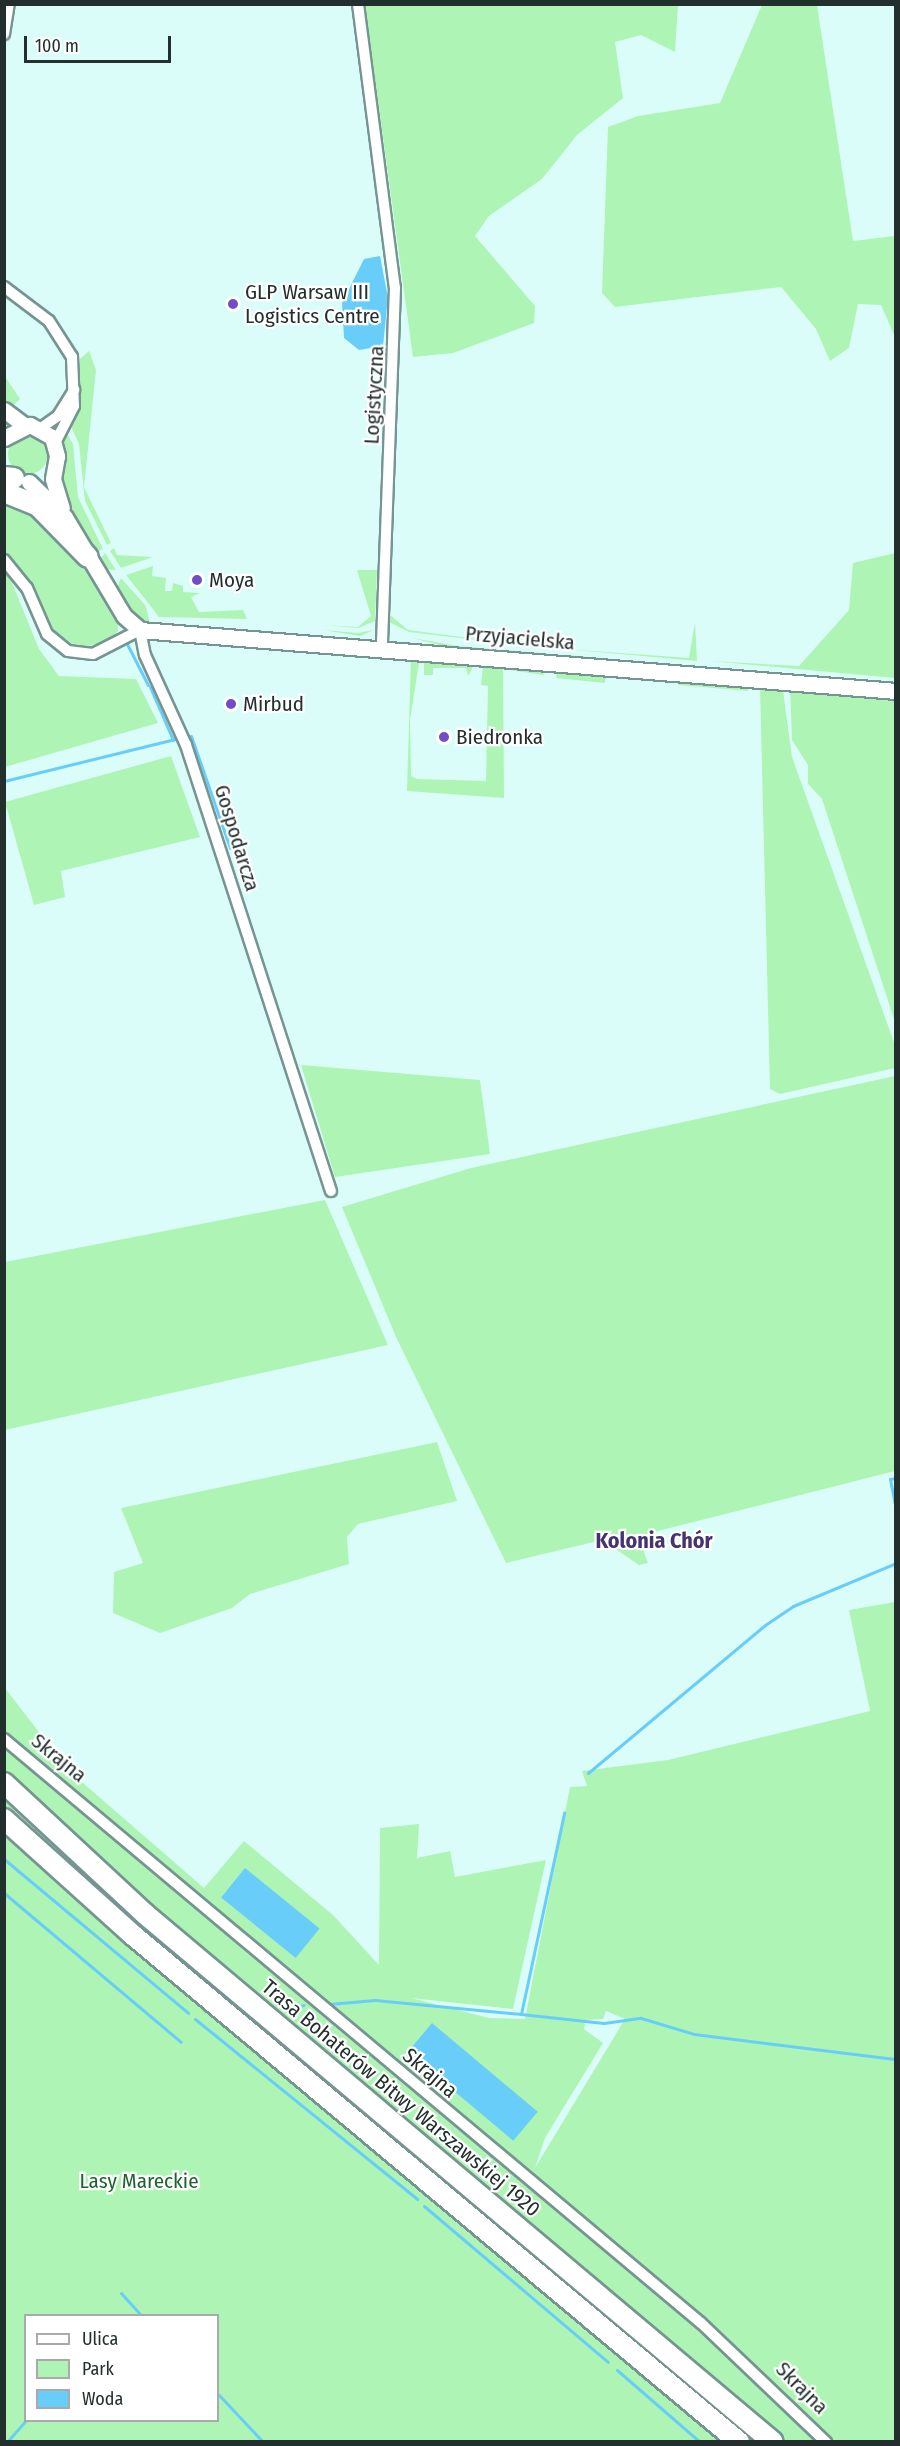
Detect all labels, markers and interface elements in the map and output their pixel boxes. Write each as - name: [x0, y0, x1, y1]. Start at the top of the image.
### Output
- scale bar: [27, 24, 174, 62]
- text: 100 m: [35, 35, 79, 57]
- place label: GLP Warsaw III Logistics Centre: [245, 279, 380, 329]
- marker: GLP Warsaw III Logistics Centre: [226, 297, 240, 311]
- street label: Logistyczna: [359, 345, 389, 445]
- place label: Moya: [209, 567, 254, 593]
- marker: Moya: [190, 573, 204, 587]
- street label: Przyjacielska: [464, 621, 576, 655]
- place label: Mirbud: [243, 691, 304, 717]
- marker: Mirbud: [224, 697, 238, 711]
- place label: Biedronka: [456, 724, 543, 750]
- marker: Biedronka: [437, 730, 451, 744]
- street label: Gospodarcza: [209, 782, 265, 894]
- district label: Kolonia Chór: [595, 1528, 713, 1554]
- street label: Skrajna: [26, 1728, 92, 1788]
- street label: Trasa Bohaterów Bitwy Warszawskiej 1920: [257, 1974, 545, 2222]
- street label: Skrajna: [398, 2043, 462, 2103]
- park label: Lasy Mareckie: [79, 2168, 199, 2194]
- legend: [24, 2314, 219, 2422]
- text: Ulica: [82, 2328, 118, 2350]
- street label: Skrajna: [771, 2357, 833, 2419]
- text: Park: [82, 2358, 114, 2380]
- text: Woda: [82, 2388, 123, 2410]

